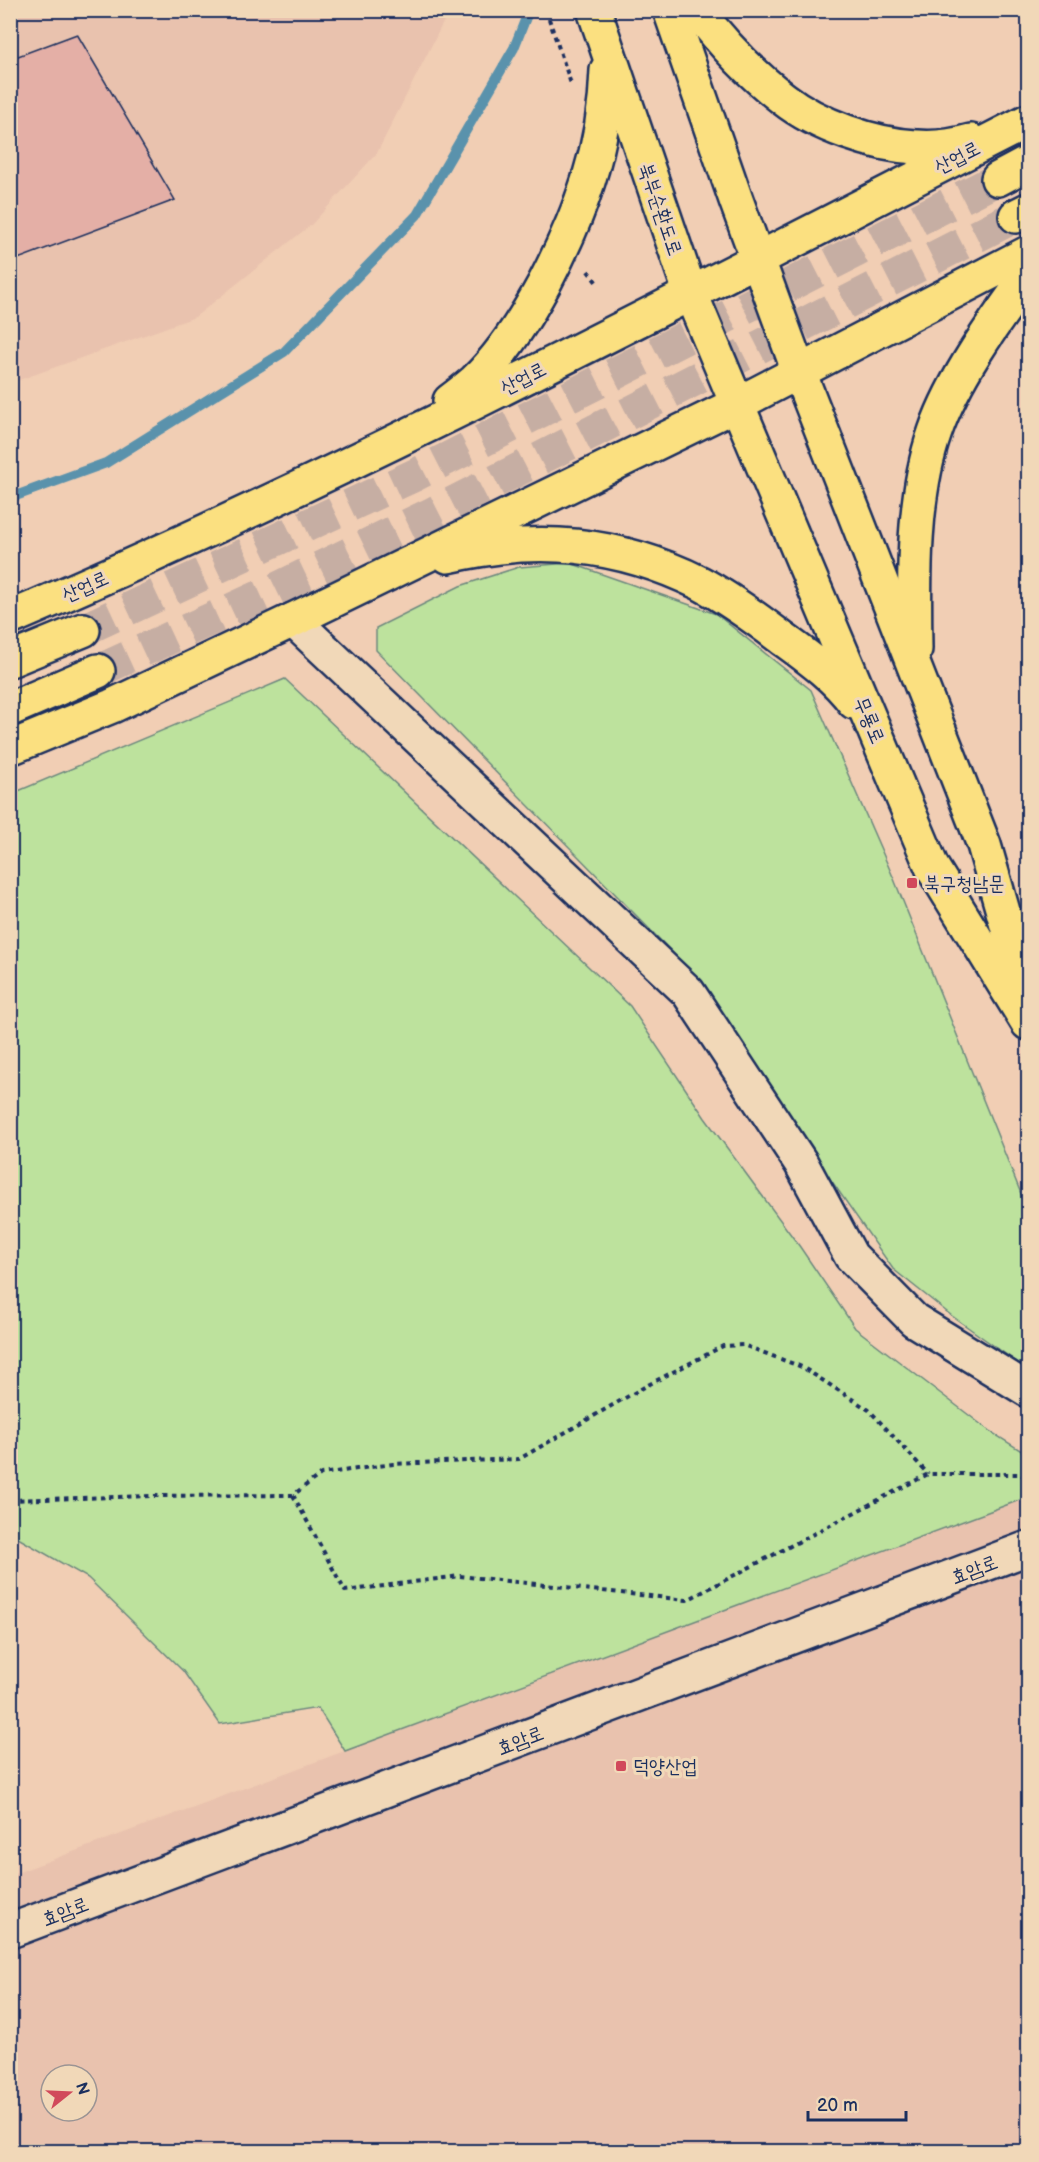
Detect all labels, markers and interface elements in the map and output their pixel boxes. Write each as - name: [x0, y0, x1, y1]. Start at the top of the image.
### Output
- street label: 산업로: [930, 136, 984, 180]
- street label: 북부순환도로: [633, 160, 687, 259]
- street label: 산업로: [496, 357, 550, 401]
- street label: 산업로: [58, 566, 112, 608]
- street label: 무룡로: [849, 693, 890, 747]
- place label: 북구청남문: [924, 872, 1004, 896]
- marker: 북구청남문: [905, 876, 919, 890]
- street label: 효암로: [948, 1550, 1001, 1590]
- street label: 효암로: [494, 1721, 547, 1761]
- place label: 덕양산업: [633, 1755, 697, 1779]
- marker: 덕양산업: [614, 1759, 628, 1773]
- street label: 효암로: [39, 1892, 92, 1932]
- north arrow: [39, 2063, 99, 2123]
- text: N: [71, 2080, 93, 2097]
- scale bar: [808, 2084, 906, 2122]
- text: 20 m: [817, 2095, 858, 2116]

